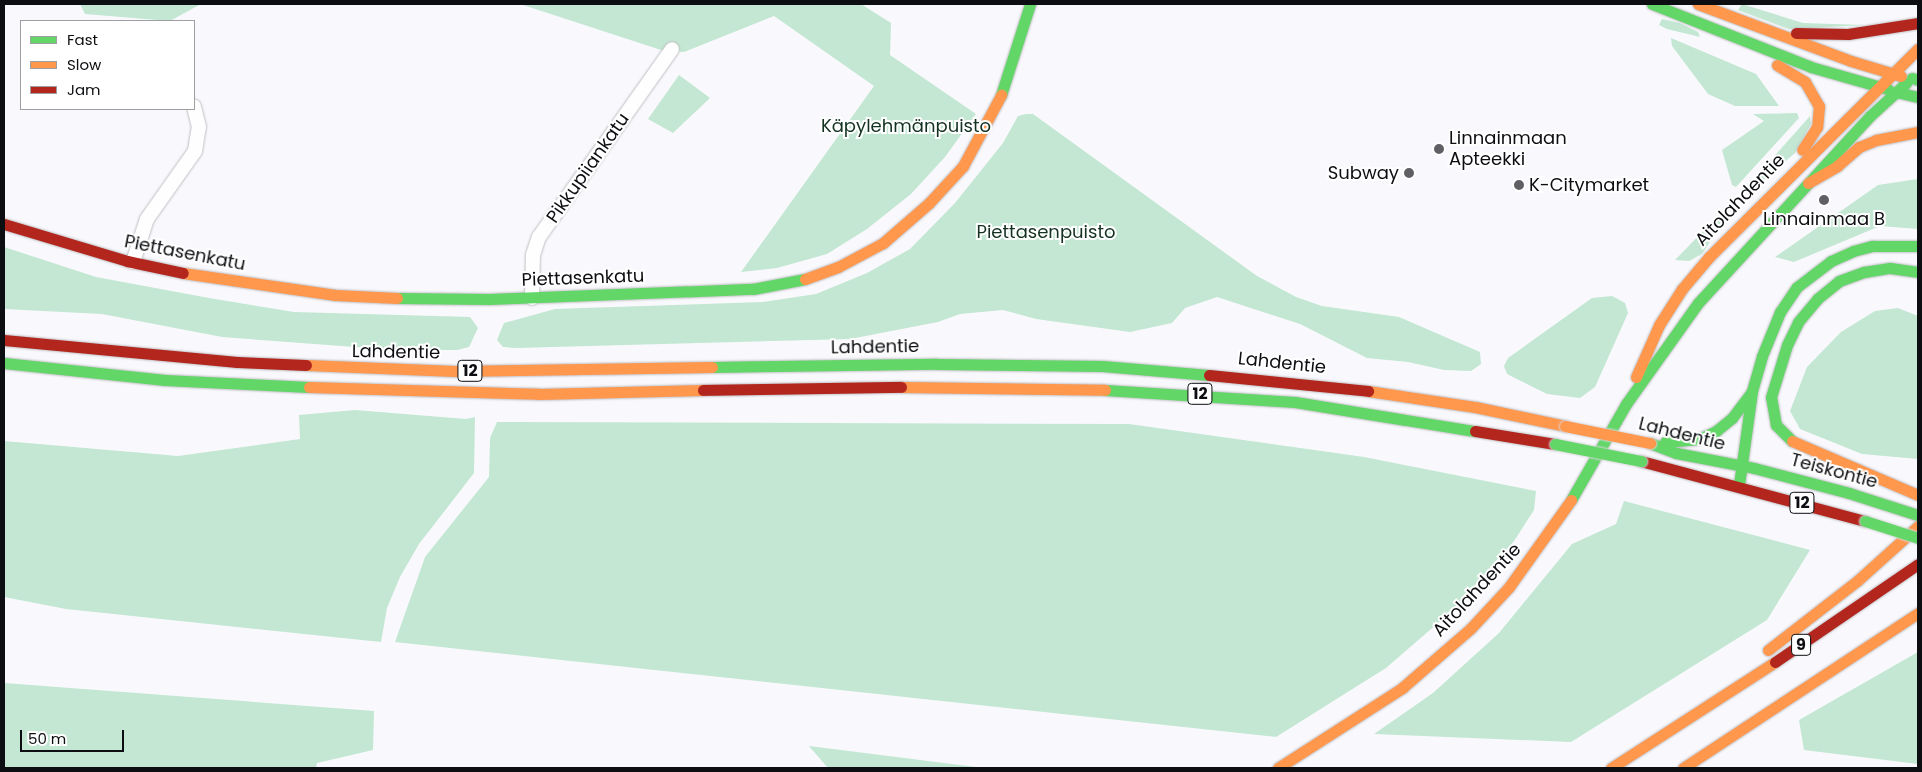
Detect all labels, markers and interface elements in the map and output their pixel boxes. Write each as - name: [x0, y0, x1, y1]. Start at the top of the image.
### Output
- legend: [20, 20, 195, 110]
- text: Fast: [67, 29, 98, 50]
- text: Slow: [67, 54, 101, 75]
- text: Jam: [67, 79, 101, 100]
- street label: Pikkupiiankatu: [542, 109, 634, 227]
- park label: Käpylehmänpuisto: [821, 115, 991, 137]
- place label: Linnainmaan Apteekki: [1449, 128, 1567, 170]
- marker: Linnainmaan Apteekki: [1433, 143, 1445, 155]
- street label: Aitolahdentie: [1691, 149, 1789, 251]
- place label: Subway: [1328, 162, 1399, 184]
- marker: Subway: [1403, 167, 1415, 179]
- place label: K-Citymarket: [1529, 174, 1649, 196]
- marker: K-Citymarket: [1513, 179, 1525, 191]
- marker: Linnainmaa B: [1818, 194, 1830, 206]
- place label: Linnainmaa B: [1763, 208, 1885, 230]
- park label: Piettasenpuisto: [977, 221, 1115, 243]
- street label: Piettasenkatu: [123, 231, 247, 275]
- street label: Piettasenkatu: [521, 265, 645, 291]
- street label: Lahdentie: [831, 335, 919, 359]
- street label: Lahdentie: [352, 340, 440, 364]
- street label: Lahdentie: [1237, 348, 1327, 378]
- road number: 12: [456, 358, 484, 384]
- road number: 12: [1186, 380, 1214, 408]
- street label: Lahdentie: [1636, 413, 1728, 455]
- street label: Teiskontie: [1788, 449, 1880, 493]
- road number: 12: [1788, 489, 1816, 516]
- street label: Aitolahdentie: [1428, 539, 1526, 641]
- road number: 9: [1791, 632, 1811, 658]
- scale bar: [22, 720, 126, 752]
- text: 50 m: [28, 728, 66, 749]

